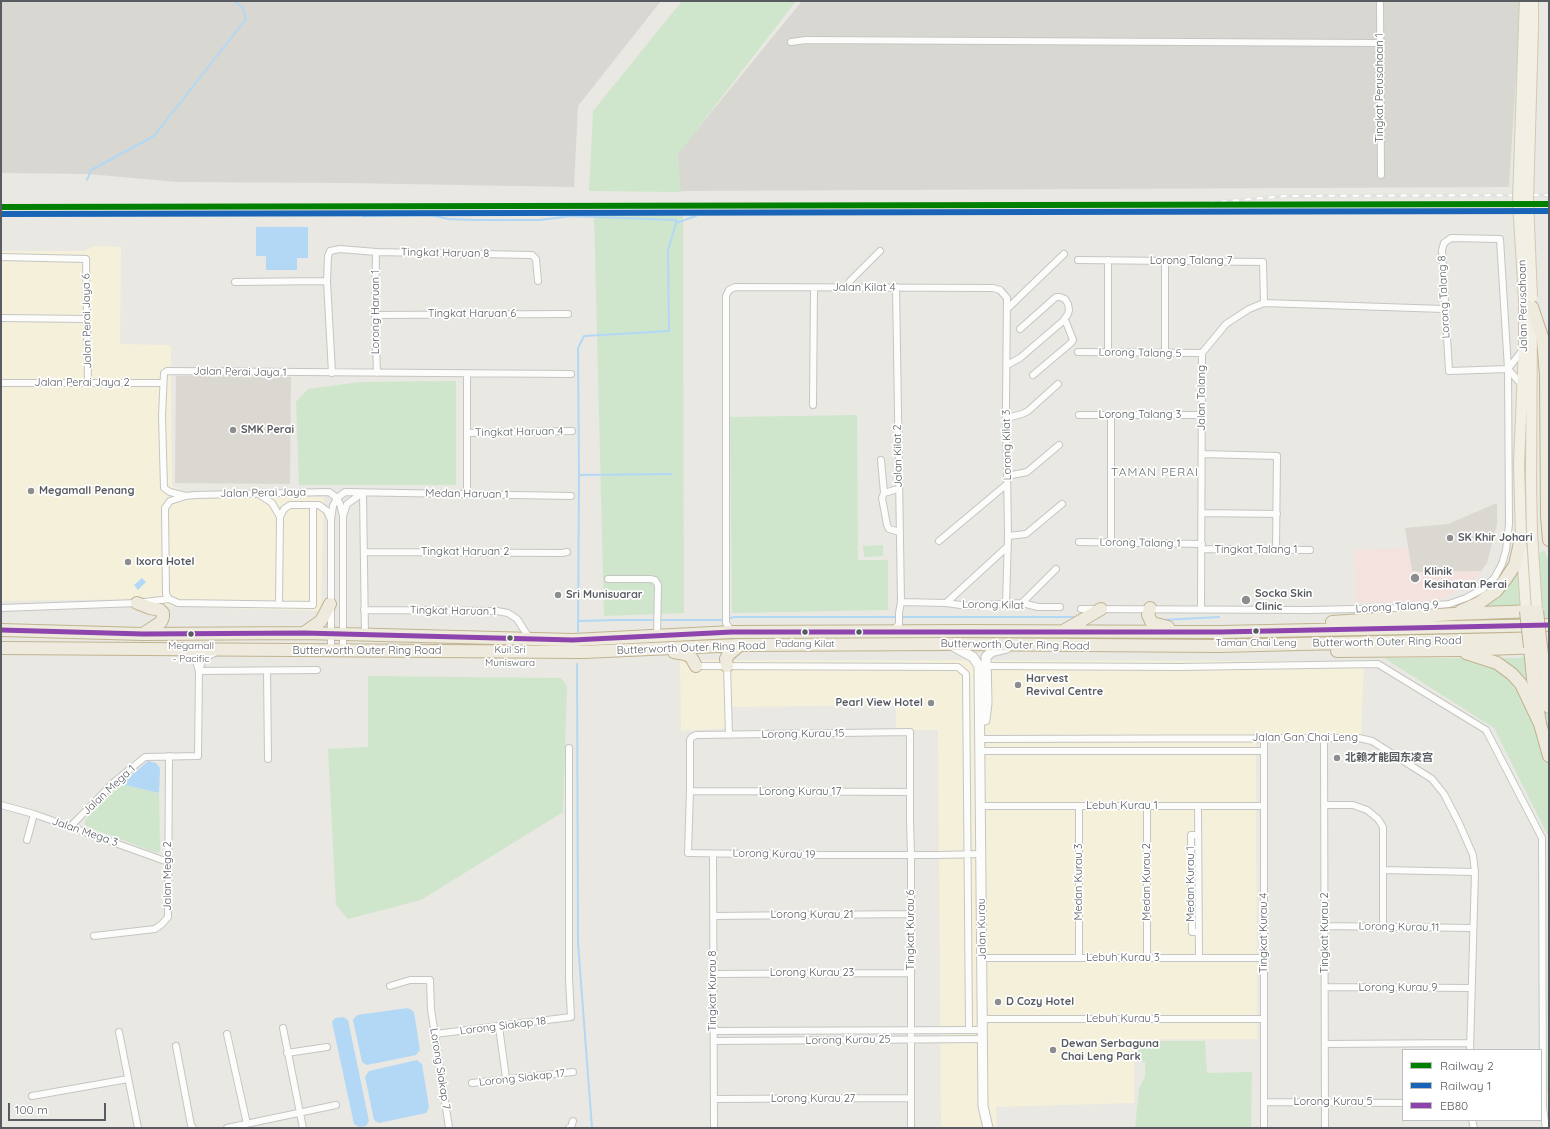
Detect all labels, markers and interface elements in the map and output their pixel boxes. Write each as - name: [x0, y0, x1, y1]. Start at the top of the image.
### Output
- street label: Tingkat Perusahaan 1: [1373, 33, 1387, 143]
- street label: Tingkat Haruan 8: [401, 246, 489, 260]
- street label: Lorong Talang 7: [1150, 254, 1232, 268]
- street label: Lorong Talang 8: [1435, 255, 1453, 339]
- street label: Jalan Perusahaan: [1516, 260, 1530, 352]
- street label: Lorong Haruan 1: [369, 270, 383, 354]
- street label: Jalan Perai Jaya 6: [80, 273, 94, 369]
- street label: Jalan Kilat 4: [832, 281, 896, 295]
- street label: Tingkat Haruan 6: [428, 307, 516, 321]
- street label: Lorong Talang 5: [1098, 346, 1182, 360]
- street label: Jalan Perai Jaya 1: [193, 365, 287, 379]
- street label: Jalan Talang: [1195, 365, 1209, 431]
- street label: Jalan Perai Jaya 2: [34, 376, 130, 390]
- street label: Lorong Talang 3: [1099, 408, 1181, 422]
- street label: Lorong Kilat 3: [1000, 409, 1014, 481]
- place label: SMK Perai: [241, 423, 294, 437]
- street label: Jalan Kilat 2: [891, 424, 905, 488]
- marker: SMK Perai: [228, 425, 238, 435]
- street label: Tingkat Haruan 4: [475, 425, 563, 439]
- district label: TAMAN PERAI: [1111, 465, 1199, 479]
- place label: Megamall Penang: [39, 484, 134, 498]
- marker: Megamall Penang: [26, 486, 36, 496]
- street label: Jalan Perai Jaya: [220, 486, 306, 500]
- street label: Medan Haruan 1: [425, 487, 509, 501]
- place label: SK Khir Johari: [1458, 531, 1533, 545]
- marker: SK Khir Johari: [1445, 533, 1455, 543]
- street label: Lorong Talang 1: [1099, 536, 1181, 550]
- street label: Tingkat Talang 1: [1214, 543, 1298, 557]
- street label: Tingkat Haruan 2: [421, 545, 509, 559]
- place label: Ixora Hotel: [136, 555, 195, 569]
- marker: Ixora Hotel: [123, 557, 133, 567]
- place label: Klinik Kesihatan Perai: [1424, 565, 1507, 591]
- marker: Klinik Kesihatan Perai: [1409, 572, 1421, 584]
- place label: Socka Skin Clinic: [1255, 587, 1312, 613]
- place label: Sri Munisuarar: [566, 588, 643, 602]
- marker: Sri Munisuarar: [553, 590, 563, 600]
- marker: Socka Skin Clinic: [1240, 594, 1252, 606]
- street label: Lorong Kilat: [962, 598, 1024, 612]
- street label: Lorong Talang 9: [1355, 598, 1439, 616]
- street label: Tingkat Haruan 1: [410, 604, 496, 618]
- marker: Taman Chai Leng: [1251, 626, 1261, 636]
- marker: Padang Kilat: [800, 627, 810, 637]
- unlabelled marker: [854, 627, 864, 637]
- marker: Megamall - Pacific: [186, 629, 196, 639]
- marker: Kuil Sri Muniswara: [505, 633, 515, 643]
- street label: Butterworth Outer Ring Road: [1312, 634, 1462, 650]
- street label: Butterworth Outer Ring Road: [940, 637, 1090, 653]
- place label: Taman Chai Leng: [1216, 637, 1296, 649]
- place label: Padang Kilat: [775, 638, 835, 650]
- street label: Butterworth Outer Ring Road: [616, 639, 766, 657]
- place label: Megamall - Pacific: [168, 640, 214, 664]
- street label: Butterworth Outer Ring Road: [292, 644, 442, 658]
- place label: Kuil Sri Muniswara: [485, 644, 535, 668]
- place label: Harvest Revival Centre: [1026, 672, 1103, 698]
- marker: Harvest Revival Centre: [1013, 680, 1023, 690]
- place label: Pearl View Hotel: [835, 696, 923, 710]
- marker: Pearl View Hotel: [926, 698, 936, 708]
- street label: Lorong Kurau 15: [761, 727, 845, 741]
- street label: Jalan Gan Chai Leng: [1252, 731, 1358, 745]
- place label: 北赖才能园东凌宫: [1345, 751, 1433, 765]
- marker: 北赖才能园东凌宫: [1332, 753, 1342, 763]
- street label: Jalan Mega 1: [80, 762, 138, 818]
- street label: Lorong Kurau 17: [759, 785, 841, 799]
- street label: Lebuh Kurau 1: [1086, 799, 1158, 813]
- street label: Jalan Mega 3: [50, 815, 120, 849]
- street label: Jalan Mega 2: [161, 841, 175, 911]
- street label: Medan Kurau 3: [1072, 843, 1086, 921]
- street label: Medan Kurau 2: [1140, 843, 1154, 921]
- street label: Medan Kurau 1: [1184, 846, 1198, 922]
- street label: Lorong Kurau 19: [732, 847, 816, 861]
- street label: Tingkat Kurau 6: [904, 890, 918, 970]
- street label: Tingkat Kurau 2: [1318, 892, 1332, 974]
- street label: Tingkat Kurau 4: [1257, 893, 1271, 973]
- street label: Jalan Kurau: [975, 898, 989, 960]
- street label: Lorong Kurau 21: [771, 908, 853, 922]
- street label: Lorong Kurau 11: [1358, 920, 1440, 934]
- street label: Tingkat Kurau 8: [706, 951, 720, 1031]
- street label: Lebuh Kurau 3: [1086, 951, 1160, 965]
- street label: Lorong Kurau 23: [770, 966, 854, 980]
- street label: Lorong Kurau 9: [1359, 981, 1437, 995]
- place label: D Cozy Hotel: [1006, 995, 1074, 1009]
- marker: D Cozy Hotel: [993, 997, 1003, 1007]
- street label: Lebuh Kurau 5: [1086, 1012, 1160, 1026]
- street label: Lorong Siakap 18: [459, 1014, 547, 1038]
- street label: Lorong Siakap 7: [427, 1027, 453, 1111]
- street label: Lorong Kurau 25: [805, 1033, 891, 1047]
- place label: Dewan Serbaguna Chai Leng Park: [1061, 1037, 1159, 1063]
- marker: Dewan Serbaguna Chai Leng Park: [1048, 1045, 1058, 1055]
- legend: [1402, 1049, 1542, 1121]
- text: Railway 2: [1440, 1058, 1494, 1073]
- street label: Lorong Siakap 17: [478, 1067, 566, 1089]
- text: Railway 1: [1440, 1078, 1491, 1093]
- street label: Lorong Kurau 27: [771, 1092, 855, 1106]
- scale bar: [10, 1095, 108, 1121]
- street label: Lorong Kurau 5: [1294, 1095, 1372, 1109]
- text: EB80: [1440, 1098, 1468, 1113]
- text: 100 m: [15, 1102, 48, 1117]

